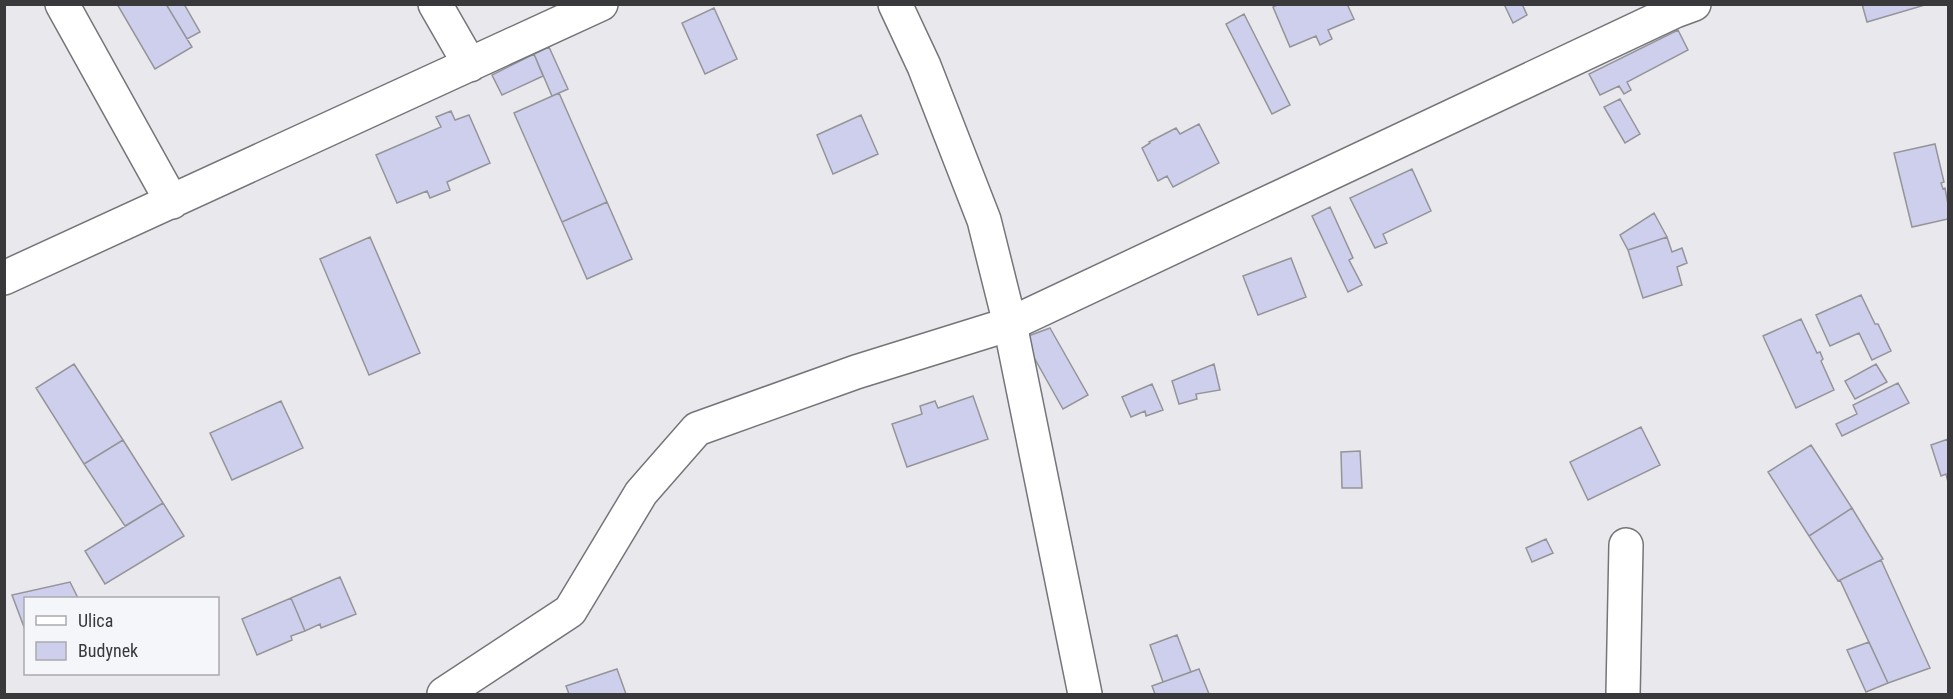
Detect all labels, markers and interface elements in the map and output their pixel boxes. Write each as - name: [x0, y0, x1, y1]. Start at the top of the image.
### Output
- legend: [24, 597, 219, 675]
- text: Ulica: [78, 610, 113, 631]
- text: Budynek: [78, 640, 138, 661]

